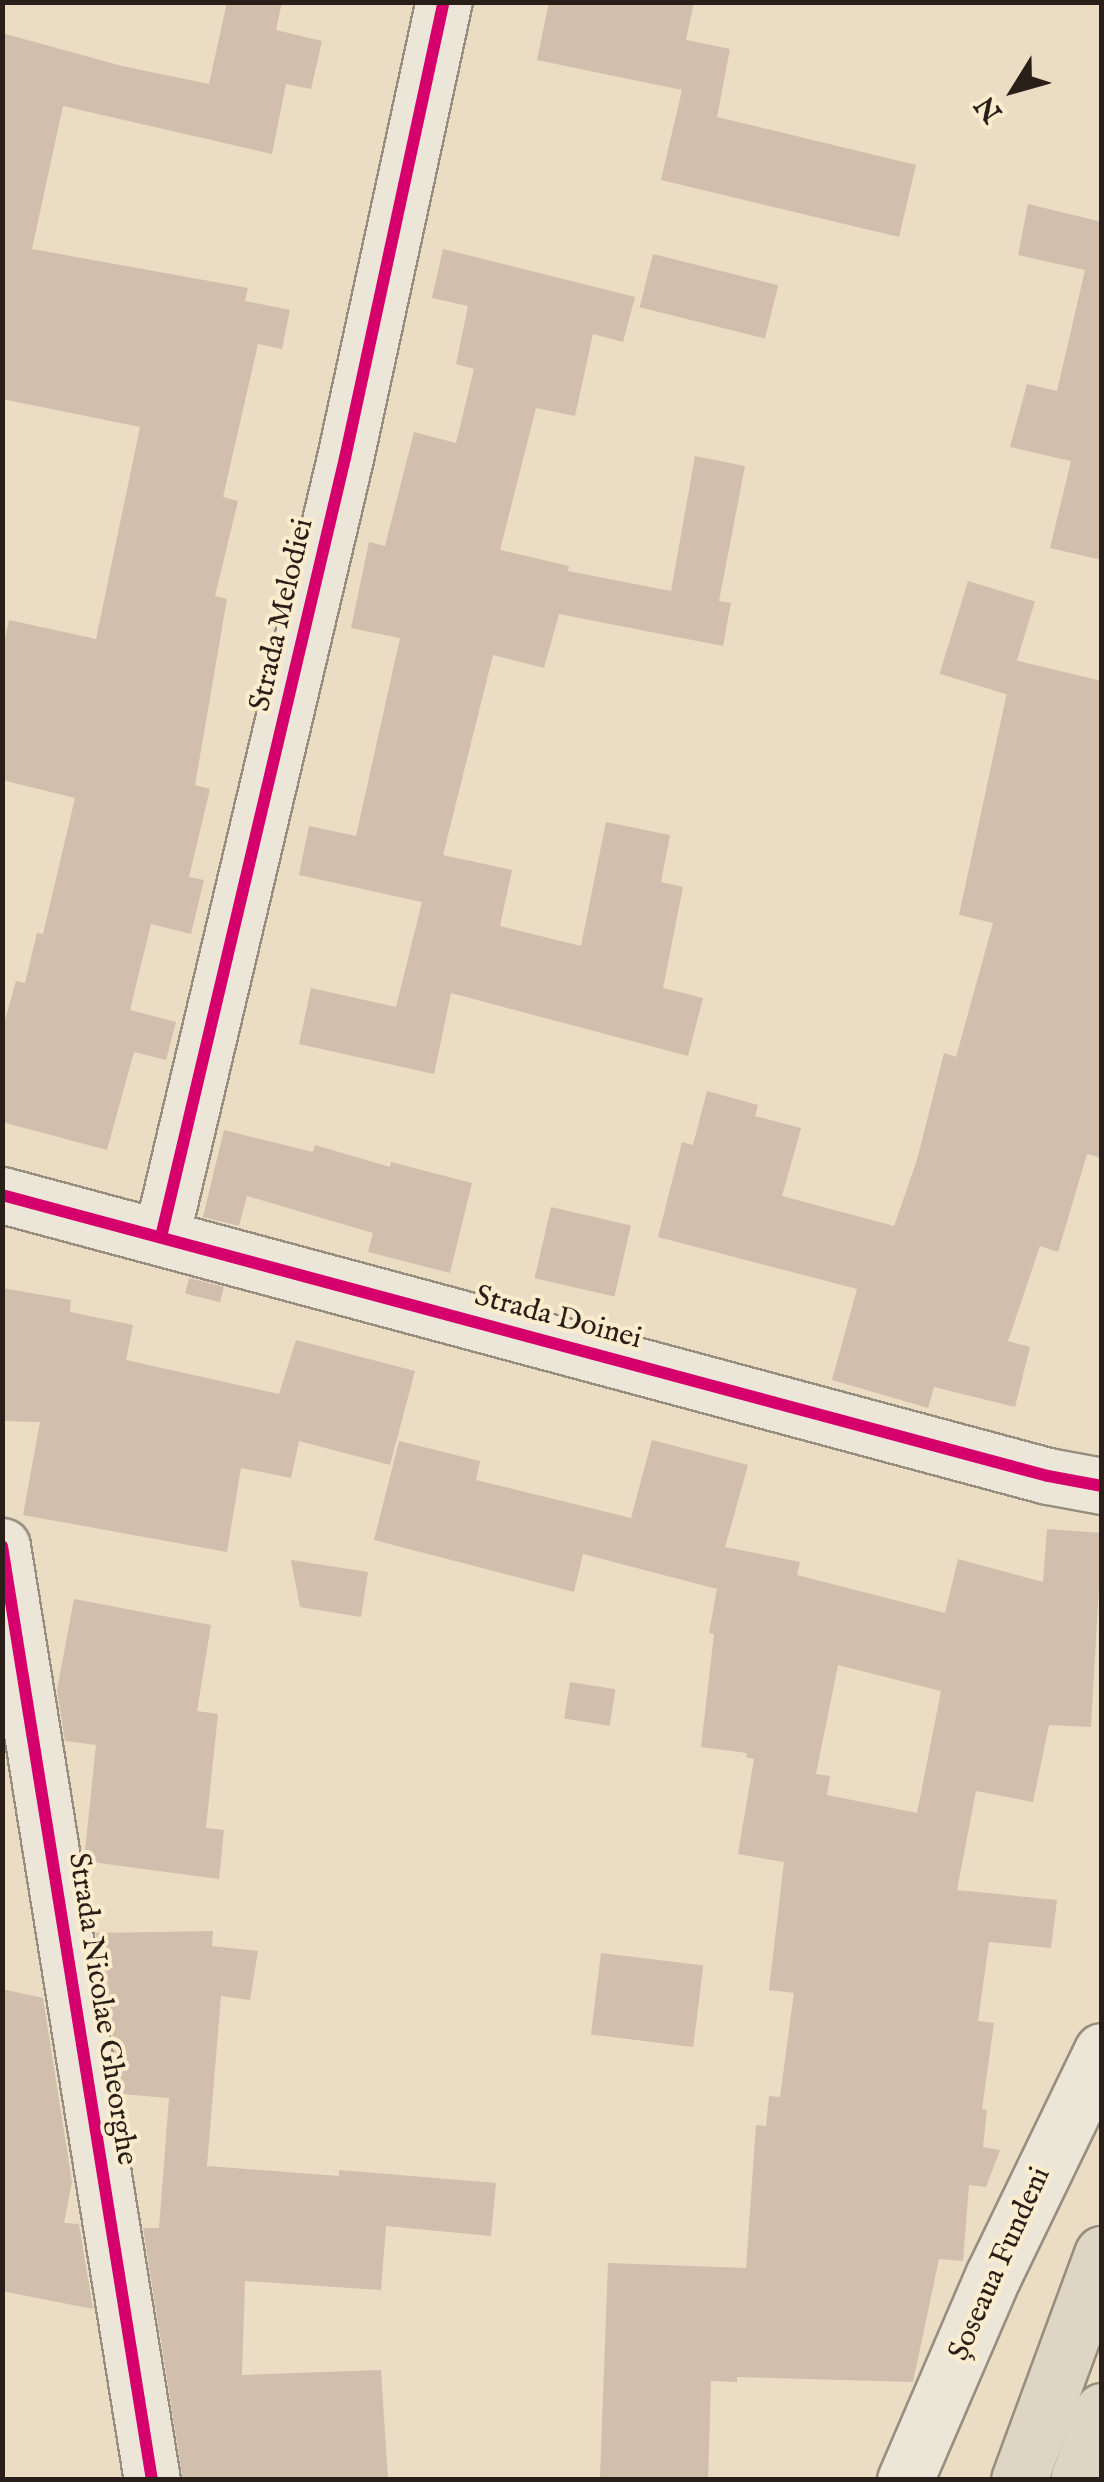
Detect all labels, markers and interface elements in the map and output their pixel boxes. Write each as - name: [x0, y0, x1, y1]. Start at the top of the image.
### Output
- north arrow: [964, 40, 1064, 140]
- text: N: [968, 88, 1011, 129]
- street label: Strada Melodiei: [242, 515, 322, 715]
- street label: Strada Doinei: [471, 1278, 645, 1358]
- street label: Strada Nicolae Gheorghe: [60, 1850, 144, 2168]
- street label: Șoseaua Fundeni: [941, 2162, 1059, 2366]

